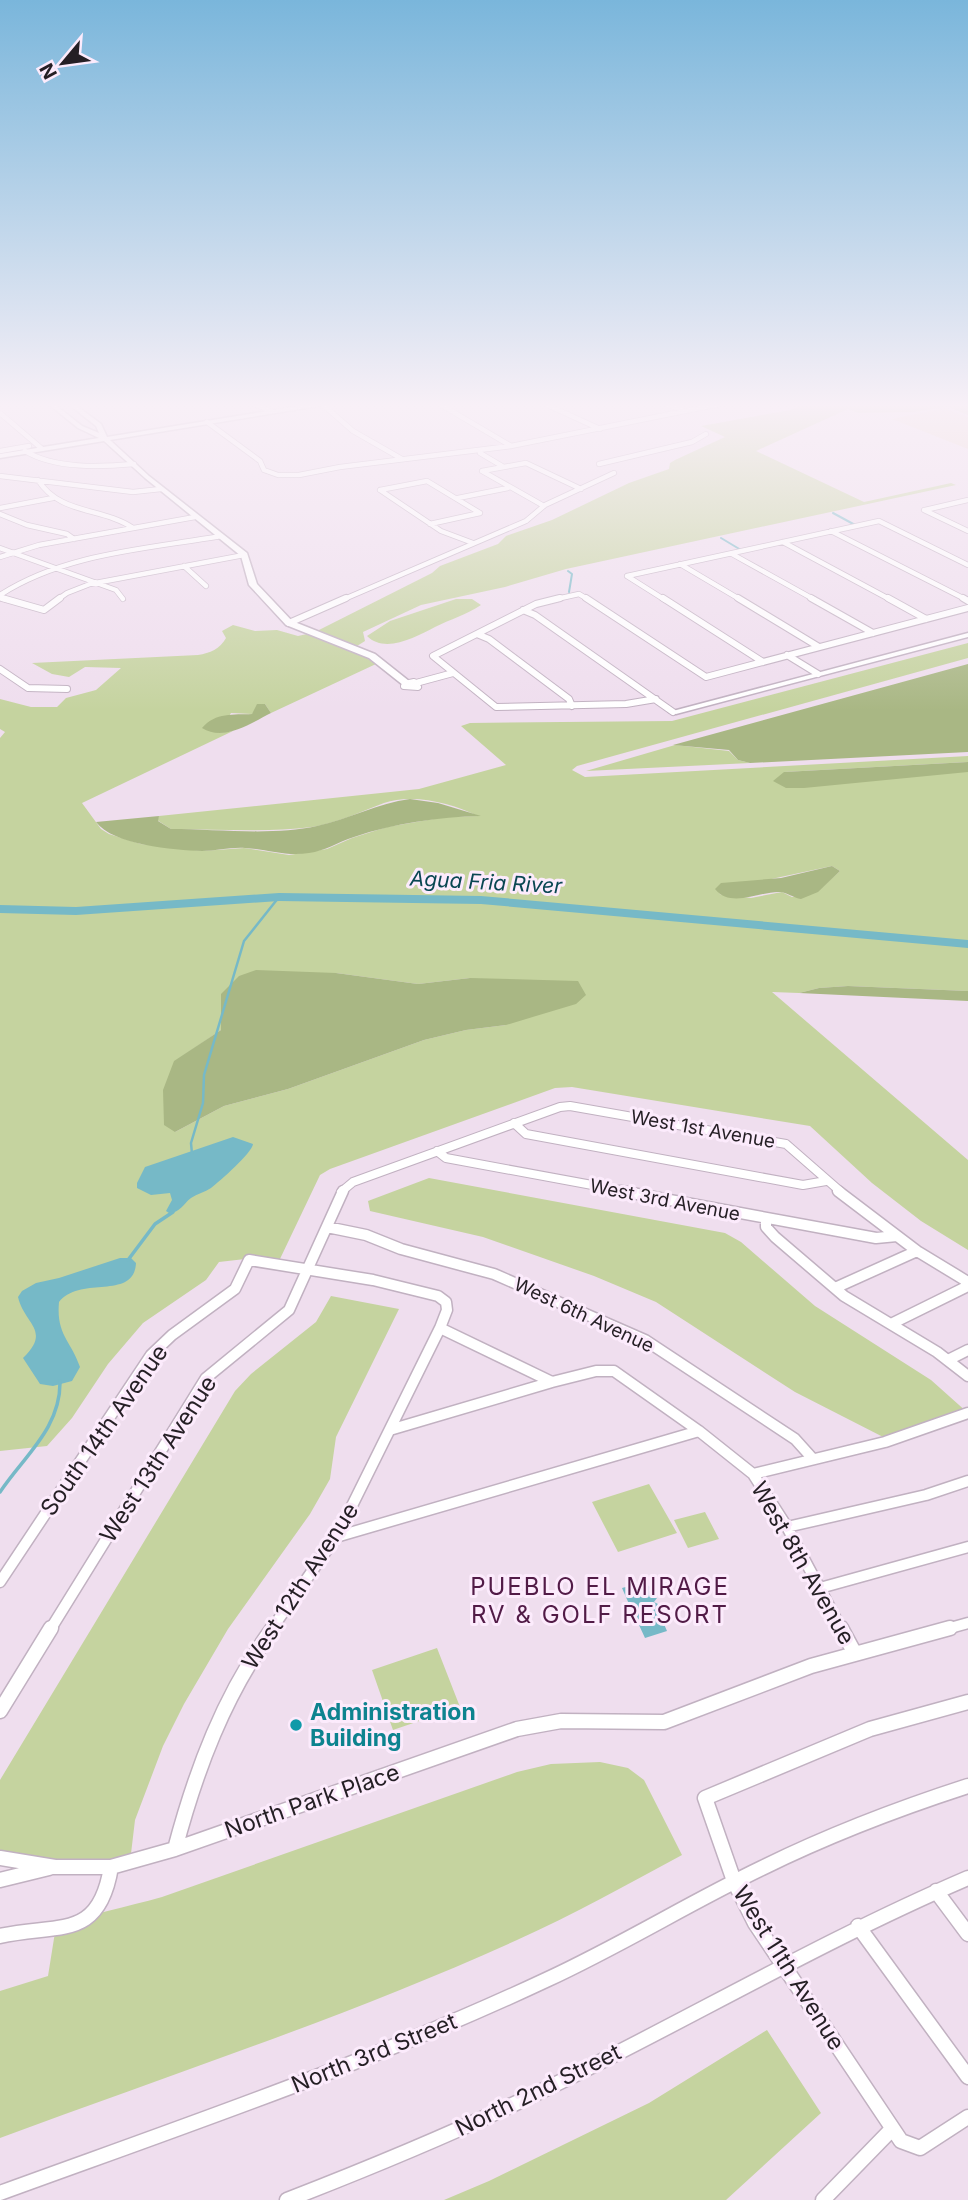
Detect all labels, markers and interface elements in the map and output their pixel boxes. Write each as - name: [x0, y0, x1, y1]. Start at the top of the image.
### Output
- north arrow: [28, 28, 98, 98]
- text: N: [35, 59, 62, 83]
- water label: Agua Fria River: [408, 865, 564, 899]
- street label: West 1st Avenue: [629, 1105, 777, 1153]
- street label: West 3rd Avenue: [588, 1174, 742, 1226]
- street label: West 6th Avenue: [510, 1273, 658, 1357]
- street label: South 14th Avenue: [35, 1339, 173, 1521]
- street label: West 13th Avenue: [94, 1370, 222, 1548]
- street label: West 8th Avenue: [745, 1476, 861, 1650]
- street label: West 12th Avenue: [236, 1498, 364, 1674]
- district label: PUEBLO EL MIRAGE RV & GOLF RESORT: [470, 1572, 730, 1629]
- place label: Administration Building: [310, 1698, 476, 1752]
- marker: Administration Building: [288, 1717, 304, 1733]
- street label: North Park Place: [221, 1758, 403, 1844]
- street label: West 11th Avenue: [727, 1881, 851, 2055]
- street label: North 3rd Street: [287, 2007, 461, 2099]
- street label: North 2nd Street: [451, 2038, 626, 2142]

